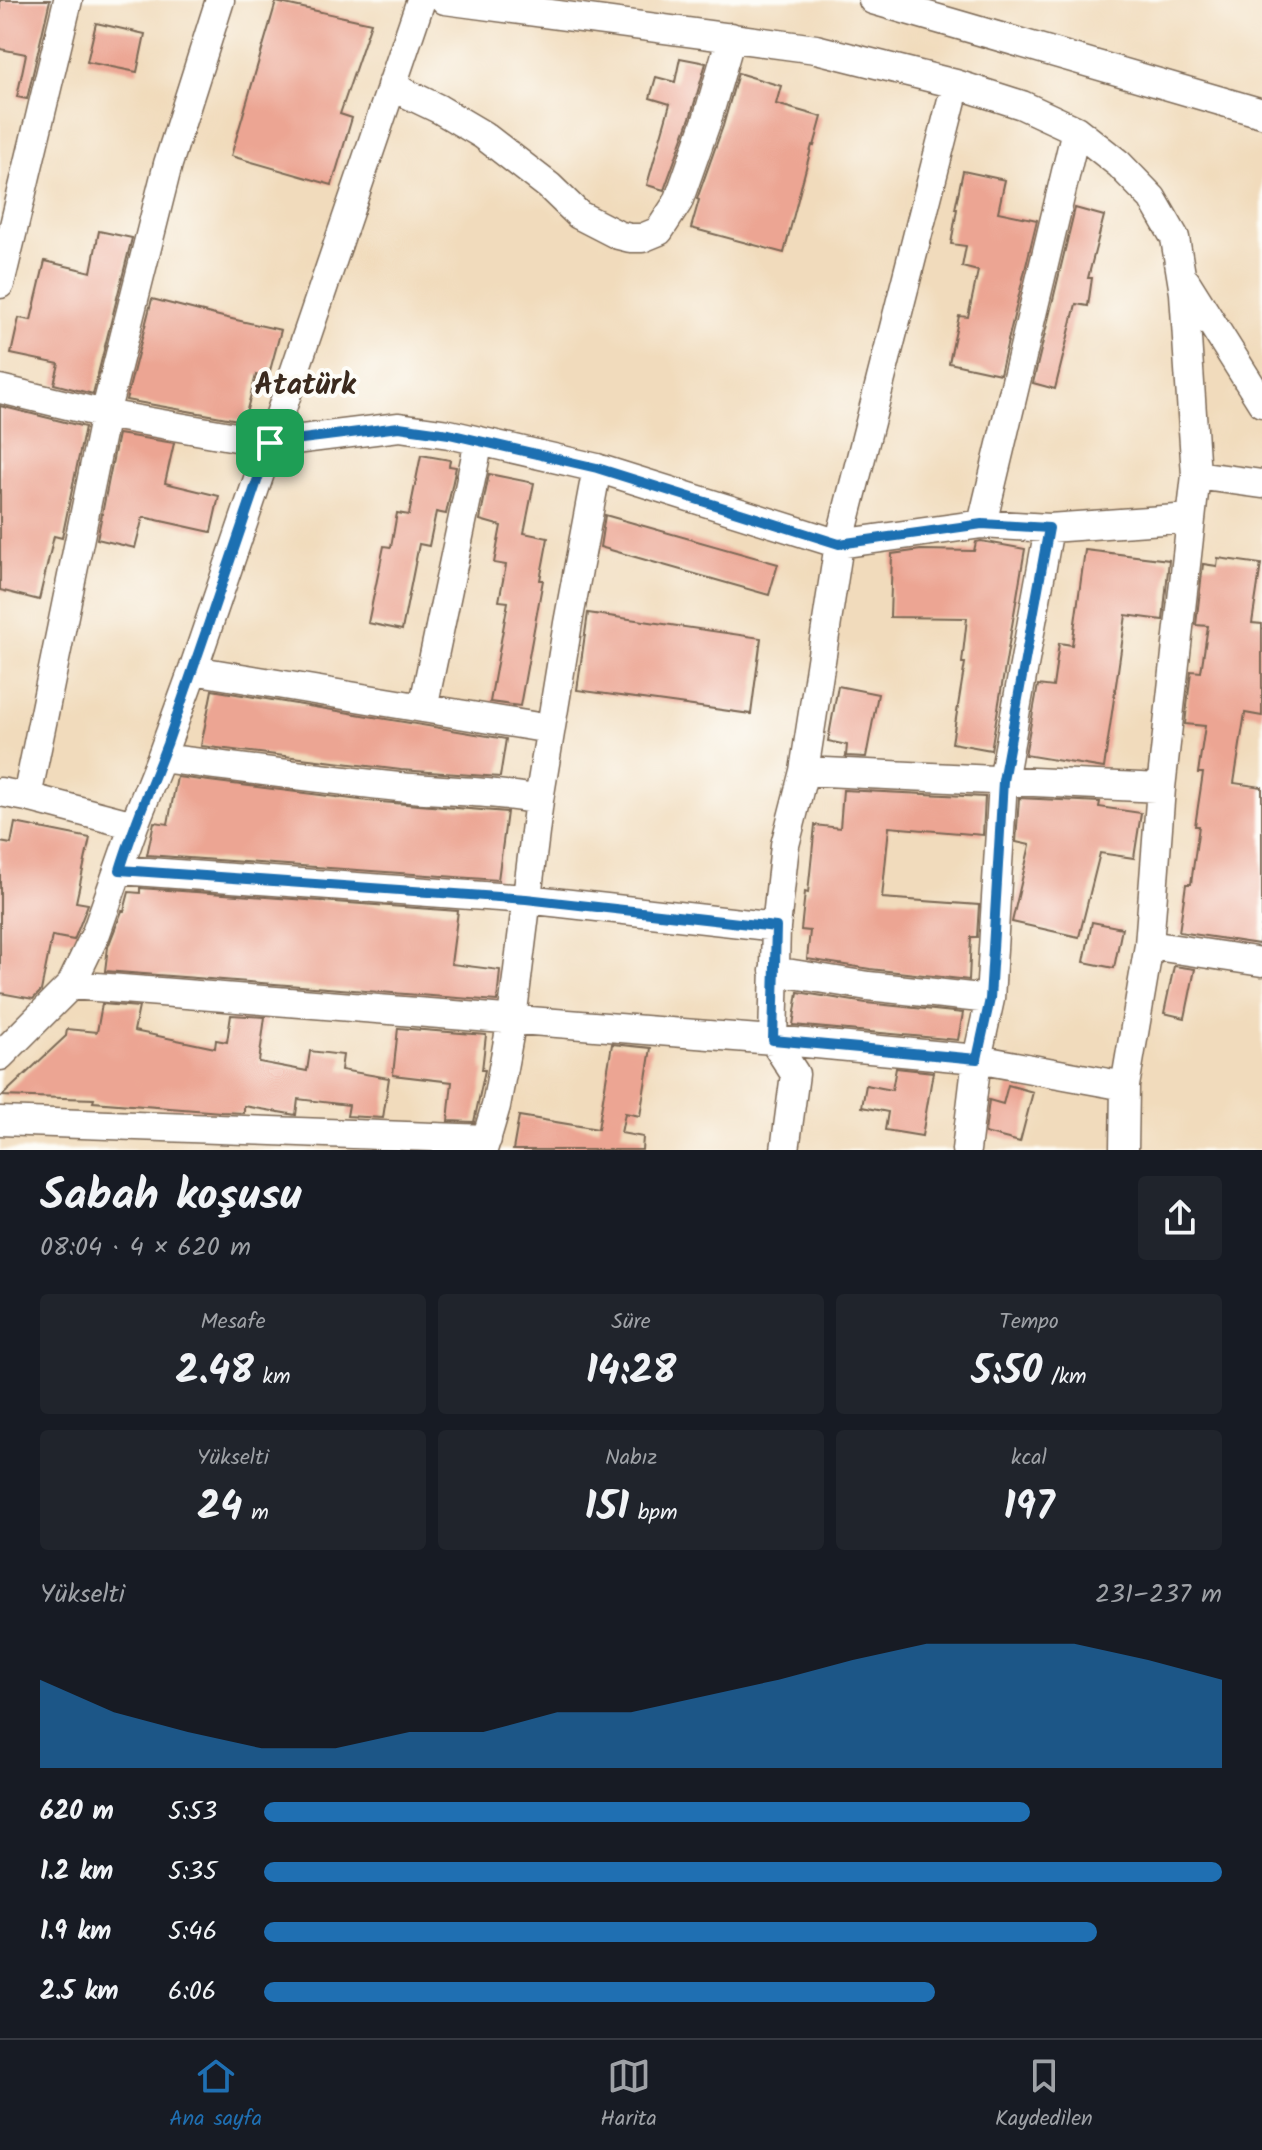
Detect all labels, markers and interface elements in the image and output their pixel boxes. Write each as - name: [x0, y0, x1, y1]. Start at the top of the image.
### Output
- district label: Atatürk: [254, 362, 357, 410]
- pin: [236, 409, 304, 477]
- icon: arrive: [248, 421, 292, 465]
- text: Sabah koşusu: [40, 1162, 301, 1232]
- button: share: [1138, 1176, 1222, 1260]
- text: 08:04 · 4 × 620 m: [40, 1227, 251, 1269]
- text: Mesafe: [200, 1305, 266, 1340]
- text: Süre: [611, 1305, 651, 1340]
- text: Tempo: [999, 1305, 1059, 1340]
- text: 2.48: [176, 1340, 254, 1404]
- text: 14:28: [586, 1340, 676, 1404]
- text: 5:50: [971, 1340, 1042, 1404]
- text: km: [254, 1360, 290, 1395]
- text: /km: [1042, 1360, 1087, 1395]
- text: Yükselti: [197, 1441, 269, 1476]
- text: Nabız: [605, 1441, 657, 1476]
- text: kcal: [1011, 1441, 1047, 1476]
- text: 24: [197, 1476, 242, 1540]
- text: 151: [585, 1476, 629, 1540]
- text: 197: [1003, 1476, 1055, 1540]
- text: m: [242, 1496, 269, 1531]
- text: bpm: [629, 1496, 677, 1531]
- text: Yükselti: [40, 1574, 125, 1616]
- text: 231–237 m: [1095, 1574, 1222, 1616]
- text: 620 m: [40, 1791, 114, 1833]
- text: 5:53: [168, 1791, 217, 1833]
- text: 1.2 km: [40, 1851, 113, 1893]
- text: 5:35: [168, 1851, 217, 1893]
- text: 1.9 km: [40, 1911, 111, 1953]
- text: 5:46: [168, 1911, 217, 1953]
- text: 2.5 km: [40, 1971, 119, 2013]
- text: 6:06: [168, 1971, 216, 2013]
- tab: Ana sayfa: [169, 2054, 262, 2137]
- tab: Harita: [600, 2054, 657, 2137]
- tab: Kaydedilen: [995, 2054, 1093, 2137]

